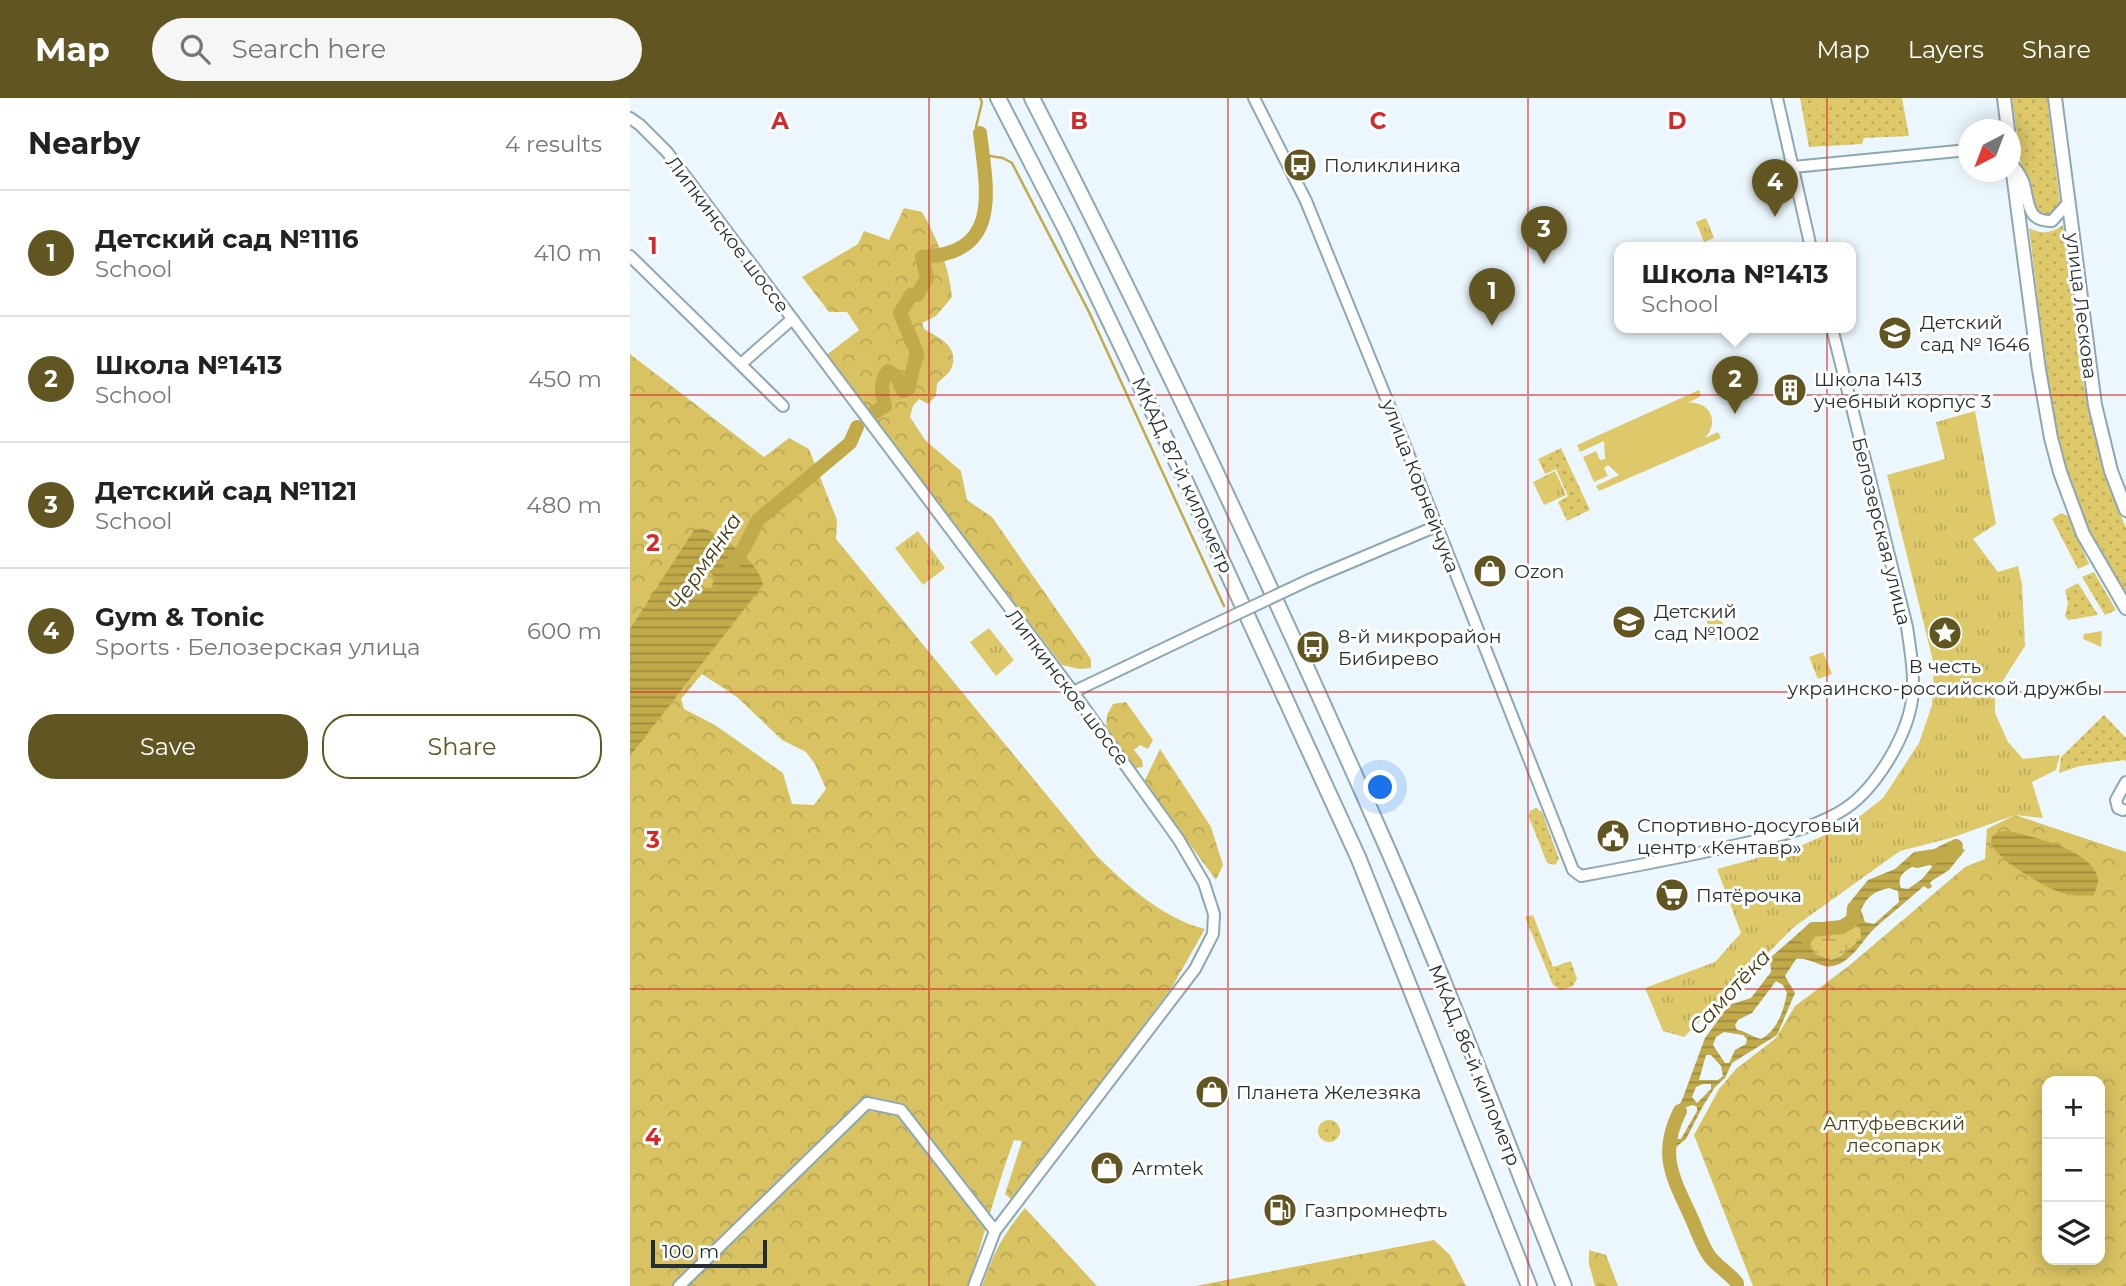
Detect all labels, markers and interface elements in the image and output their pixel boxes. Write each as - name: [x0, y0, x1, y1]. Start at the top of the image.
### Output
- search box: [152, 18, 642, 81]
- text: Map: [35, 29, 110, 69]
- icon: search: [176, 30, 214, 68]
- text: Search here: [232, 33, 386, 65]
- text: Map: [1816, 35, 1870, 64]
- text: Layers: [1908, 35, 1984, 64]
- text: Share: [2022, 35, 2091, 64]
- text: A: [770, 107, 789, 135]
- text: B: [1070, 107, 1088, 135]
- text: C: [1370, 107, 1387, 135]
- text: D: [1668, 107, 1687, 135]
- north arrow: [1958, 119, 2021, 182]
- text: Nearby: [28, 125, 140, 162]
- text: 4 results: [505, 130, 602, 158]
- bus stop icon: Поликлиника: [1281, 146, 1319, 184]
- street label: Липкинское шоссе: [661, 151, 794, 317]
- place label: Поликлиника: [1324, 154, 1461, 177]
- pin: 4: [1752, 159, 1798, 217]
- pin: 3: [1521, 206, 1567, 264]
- text: Детский сад №1116: [95, 223, 358, 255]
- street label: улица Лескова: [2061, 231, 2102, 380]
- text: 1: [648, 232, 658, 260]
- text: 1: [46, 239, 56, 267]
- text: 410 m: [533, 239, 602, 267]
- popup: [1614, 242, 1856, 333]
- text: School: [95, 255, 173, 283]
- text: Школа №1413: [1641, 258, 1829, 290]
- pin: 1: [1469, 268, 1515, 326]
- text: School: [1641, 290, 1719, 318]
- place label: Детский сад № 1646: [1920, 311, 2029, 356]
- school or university icon: Детский сад № 1646: [1876, 314, 1914, 352]
- text: Школа №1413: [95, 349, 282, 381]
- pin: 2: [1712, 356, 1758, 414]
- text: 2: [44, 365, 58, 393]
- text: 450 m: [528, 365, 602, 393]
- place label: Школа 1413 учебный корпус 3: [1813, 368, 1991, 413]
- building icon: Школа 1413 учебный корпус 3: [1771, 371, 1809, 409]
- street label: МКАД, 87-й километр: [1127, 374, 1238, 577]
- text: School: [95, 381, 173, 409]
- street label: улица Корнейчука: [1377, 395, 1464, 576]
- street label: Белозерская улица: [1847, 435, 1916, 627]
- text: Детский сад №1121: [95, 475, 357, 507]
- text: 3: [44, 491, 58, 519]
- text: 480 m: [526, 491, 602, 519]
- text: School: [95, 507, 173, 535]
- water label: Чермянка: [663, 508, 746, 615]
- text: 2: [646, 529, 660, 557]
- shop icon: Ozon: [1471, 552, 1509, 590]
- place label: Ozon: [1514, 560, 1564, 583]
- place label: Детский сад №1002: [1654, 600, 1759, 645]
- text: Gym & Tonic: [95, 601, 264, 633]
- school or university icon: Детский сад №1002: [1610, 603, 1648, 641]
- street label: Липкинское шоссе: [1001, 604, 1134, 770]
- place icon: В честь украинско-российской дружбы: [1926, 614, 1964, 652]
- text: 4: [43, 617, 59, 645]
- text: 600 m: [527, 617, 602, 645]
- place label: 8-й микрорайон Бибирево: [1338, 625, 1502, 670]
- bus stop icon: 8-й микрорайон Бибирево: [1294, 628, 1332, 666]
- text: Sports · Белозерская улица: [95, 633, 421, 661]
- place label: В честь украинско-российской дружбы: [1787, 655, 2102, 700]
- button: Save: [28, 714, 308, 779]
- button: Share: [322, 714, 602, 779]
- your location: [1363, 770, 1397, 804]
- place label: Спортивно-досуговый центр «Кентавр»: [1637, 814, 1860, 859]
- public building icon: Спортивно-досуговый центр «Кентавр»: [1594, 817, 1632, 855]
- text: 3: [645, 826, 660, 854]
- supermarket icon: Пятёрочка: [1653, 876, 1691, 914]
- place label: Пятёрочка: [1696, 884, 1802, 907]
- water label: Самотёка: [1684, 944, 1776, 1040]
- street label: МКАД, 86-й километр: [1424, 961, 1525, 1169]
- shop icon: Планета Железяка: [1193, 1073, 1231, 1111]
- map controls: [2042, 1076, 2105, 1265]
- button: +: [2042, 1076, 2105, 1139]
- place label: Планета Железяка: [1236, 1081, 1421, 1104]
- park label: Алтуфьевский лесопарк: [1823, 1112, 1965, 1157]
- text: 4: [645, 1123, 661, 1151]
- button: −: [2042, 1139, 2105, 1202]
- shop icon: Armtek: [1088, 1149, 1126, 1187]
- place label: Armtek: [1132, 1157, 1204, 1180]
- fuel station icon: Газпромнефть: [1261, 1191, 1299, 1229]
- place label: Газпромнефть: [1304, 1199, 1448, 1222]
- button: layers: [2042, 1202, 2105, 1265]
- scale bar: [651, 1237, 766, 1269]
- text: 100 m: [662, 1240, 719, 1263]

